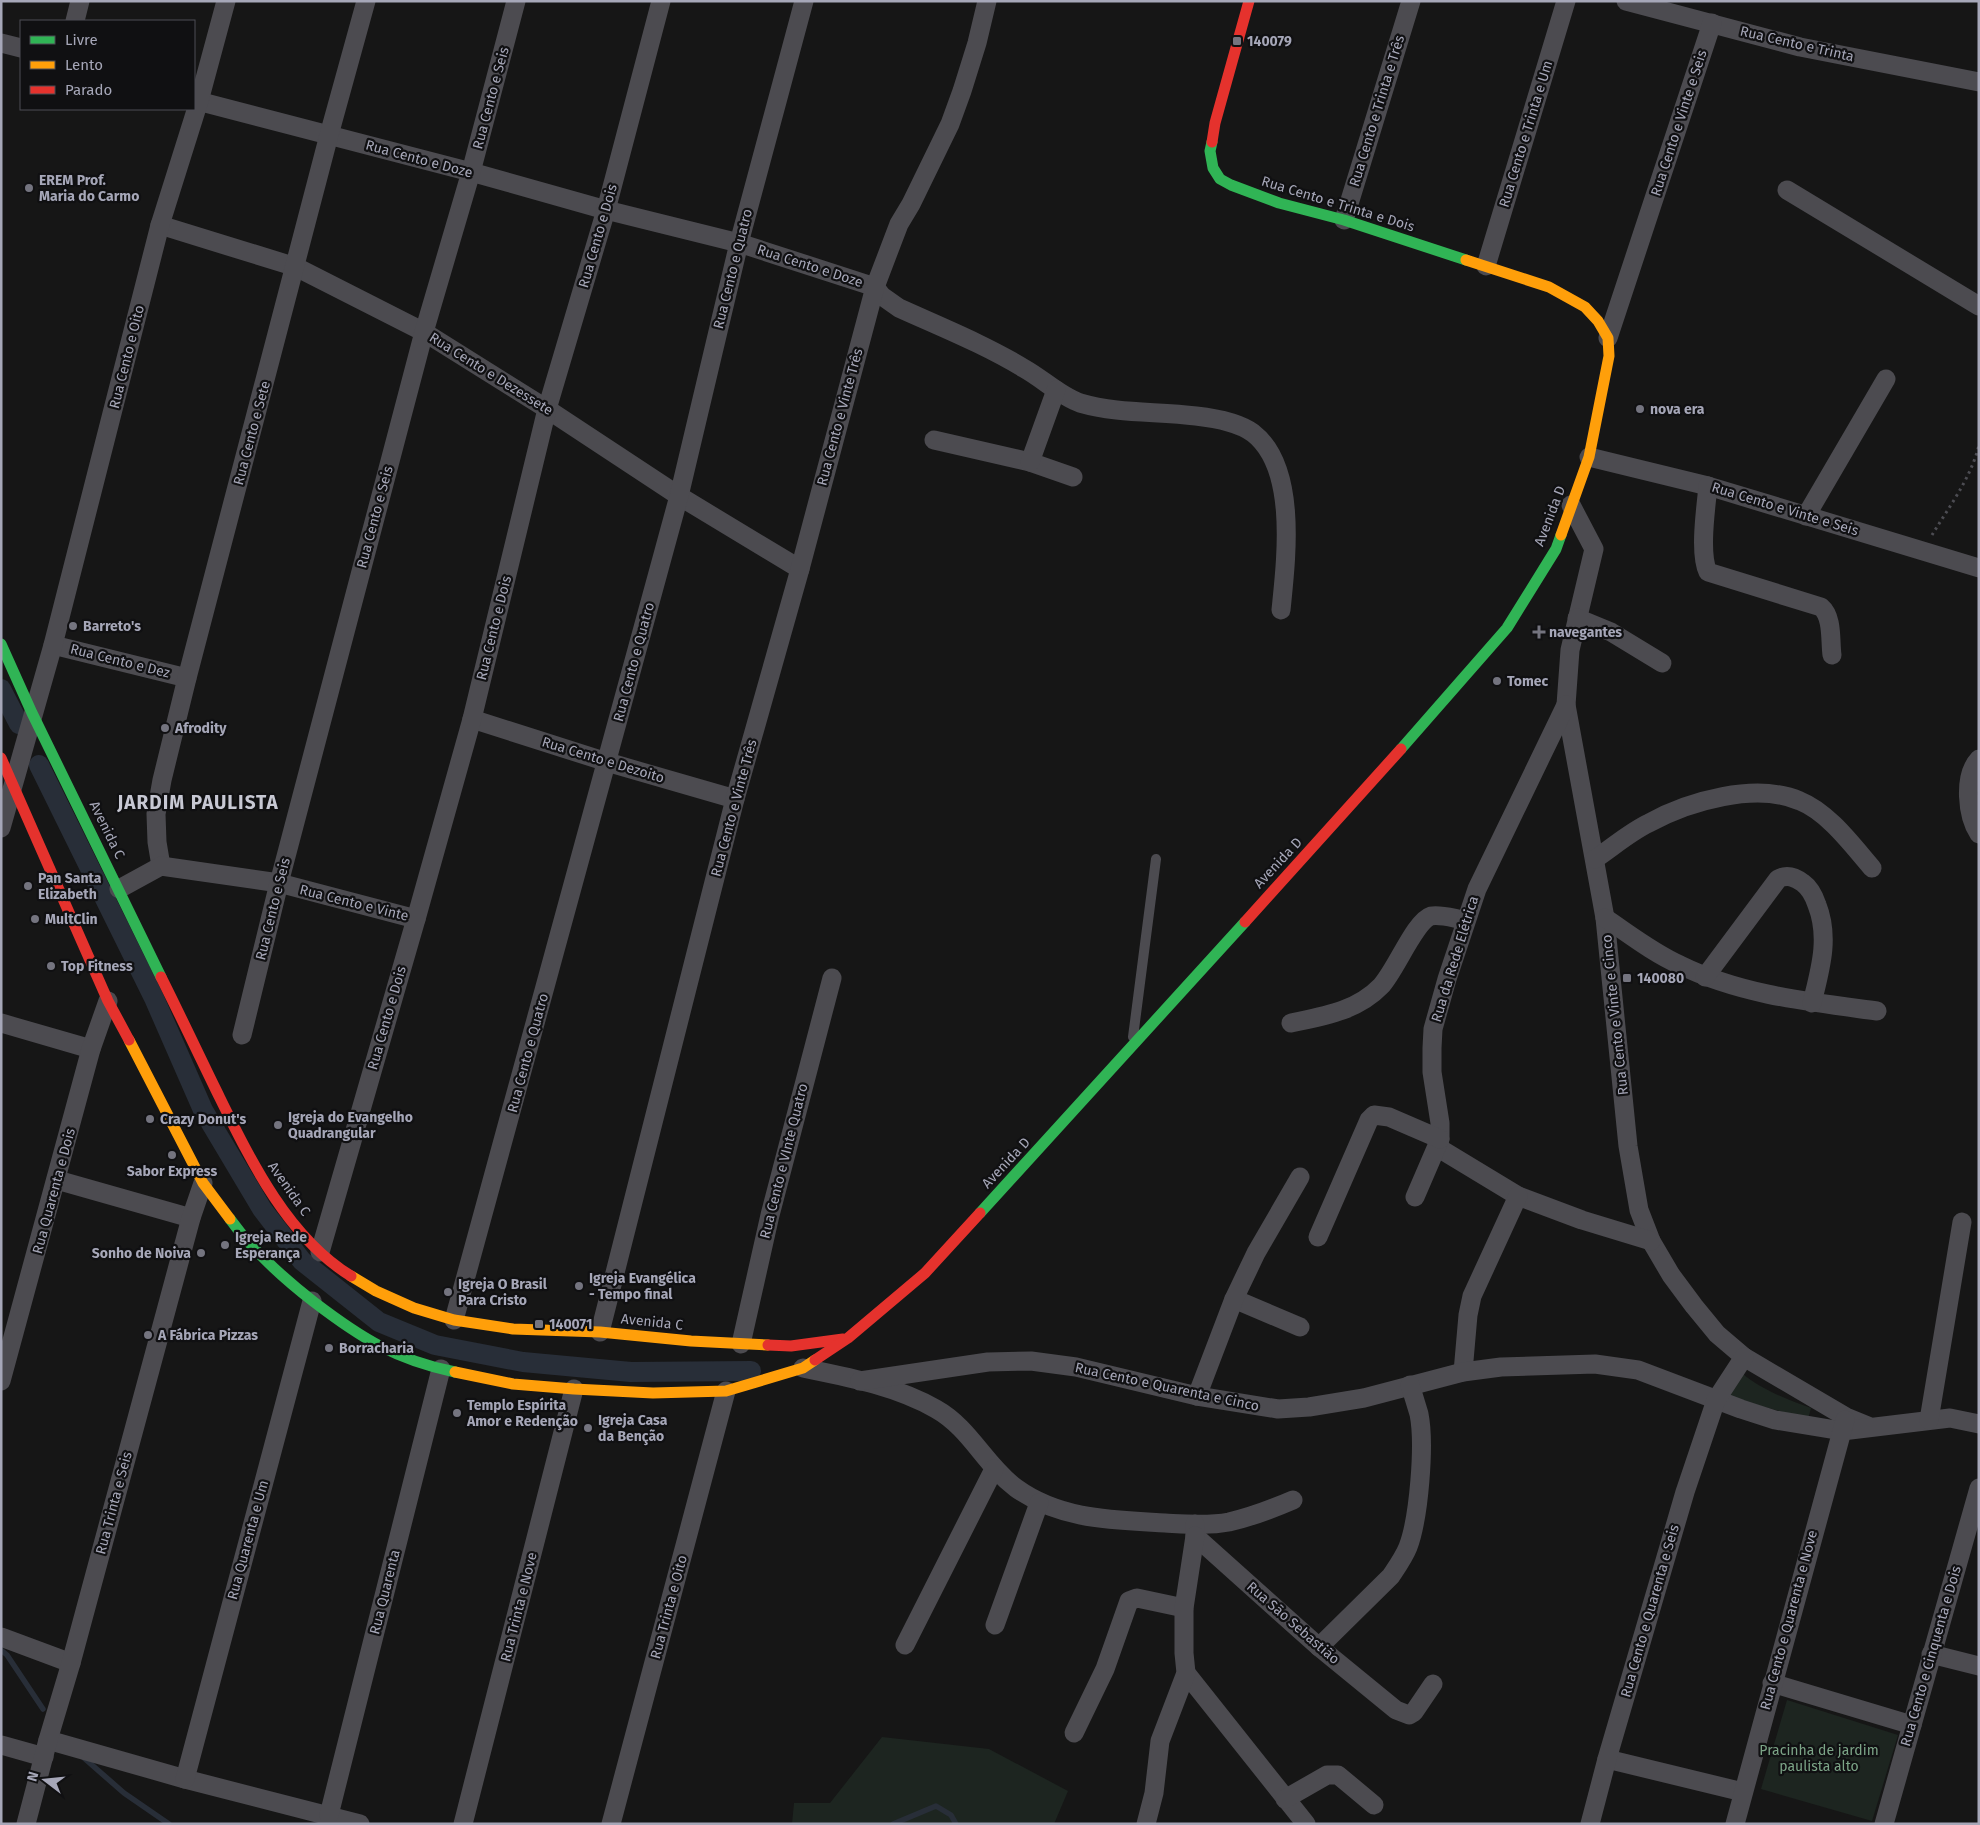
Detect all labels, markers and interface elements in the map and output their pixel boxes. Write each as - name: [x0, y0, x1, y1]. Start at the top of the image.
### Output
- legend: [20, 20, 195, 110]
- street label: Rua Cento e Trinta: [1738, 23, 1856, 65]
- text: Livre: [65, 31, 98, 49]
- place label: 140079: [1247, 33, 1292, 50]
- street label: Rua Cento e Trinta e Três: [1346, 33, 1408, 189]
- marker: 140079: [1231, 35, 1243, 47]
- street label: Rua Cento e Seis: [469, 45, 513, 151]
- street label: Rua Cento e Vinte e Seis: [1647, 47, 1711, 198]
- text: Lento: [65, 56, 103, 74]
- street label: Rua Cento e Trinta e Um: [1496, 59, 1556, 209]
- text: Parado: [65, 81, 112, 99]
- street label: Rua Cento e Doze: [364, 137, 474, 181]
- place label: EREM Prof. Maria do Carmo: [39, 172, 139, 205]
- street label: Rua Cento e Trinta e Dois: [1259, 173, 1417, 236]
- marker: EREM Prof. Maria do Carmo: [23, 182, 35, 194]
- street label: Rua Cento e Dois: [575, 182, 621, 290]
- street label: Rua Cento e Quatro: [710, 207, 756, 331]
- street label: Rua Cento e Doze: [755, 241, 865, 291]
- street label: Rua Cento e Oito: [106, 303, 148, 411]
- street label: Rua Cento e Dezessete: [426, 329, 556, 419]
- street label: Rua Cento e Vinte Três: [813, 346, 867, 488]
- street label: Rua Cento e Sete: [230, 379, 274, 487]
- place label: nova era: [1650, 401, 1705, 418]
- marker: nova era: [1634, 403, 1646, 415]
- street label: Rua Cento e Seis: [353, 464, 397, 570]
- street label: Rua Cento e Vinte e Seis: [1710, 479, 1861, 540]
- street label: Avenida D: [1531, 483, 1569, 549]
- street label: Rua Cento e Dois: [473, 574, 515, 682]
- street label: Rua Cento e Quatro: [610, 600, 658, 724]
- place label: Barreto's: [83, 618, 141, 635]
- marker: Barreto's: [67, 620, 79, 632]
- place label: navegantes: [1549, 624, 1622, 641]
- marker: navegantes: [1533, 626, 1545, 638]
- street label: Rua Cento e Dez: [68, 640, 172, 682]
- place label: Tomec: [1507, 673, 1549, 690]
- marker: Tomec: [1491, 675, 1503, 687]
- place label: Afrodity: [174, 720, 227, 737]
- marker: Afrodity: [159, 722, 171, 734]
- street label: Rua Cento e Dezoito: [540, 733, 666, 787]
- street label: Rua Cento e Vinte Três: [707, 737, 761, 879]
- district label: JARDIM PAULISTA: [116, 791, 279, 814]
- street label: Avenida C: [86, 798, 128, 862]
- street label: Avenida D: [1250, 834, 1306, 892]
- street label: Rua Cento e Seis: [252, 855, 294, 962]
- place label: Pan Santa Elizabeth: [38, 870, 102, 903]
- marker: Pan Santa Elizabeth: [22, 880, 34, 892]
- street label: Rua Cento e Vinte: [298, 881, 410, 925]
- street label: Rua da Rede Elétrica: [1428, 894, 1482, 1024]
- place label: MultClin: [45, 911, 98, 928]
- marker: MultClin: [29, 913, 41, 925]
- street label: Rua Cento e Vinte e Cinco: [1598, 934, 1632, 1096]
- place label: Top Fitness: [61, 958, 133, 975]
- marker: Top Fitness: [45, 960, 57, 972]
- street label: Rua Cento e Dois: [364, 964, 410, 1072]
- place label: 140080: [1637, 970, 1684, 987]
- marker: 140080: [1621, 972, 1633, 984]
- street label: Rua Cento e Quatro: [504, 991, 552, 1115]
- street label: Rua Cento e VInte Quatro: [756, 1082, 812, 1240]
- place label: Igreja do Evangelho Quadrangular: [288, 1109, 413, 1142]
- place label: Crazy Donut's: [160, 1111, 246, 1128]
- marker: Crazy Donut's: [144, 1113, 156, 1125]
- marker: Igreja do Evangelho Quadrangular: [272, 1119, 284, 1131]
- street label: Rua Quarenta e Dois: [29, 1126, 79, 1256]
- street label: Avenida D: [978, 1134, 1034, 1192]
- marker: Sabor Express: [166, 1149, 178, 1161]
- street label: Avenida C: [264, 1159, 314, 1219]
- place label: Sabor Express: [127, 1163, 217, 1180]
- place label: Igreja Rede Esperança: [235, 1229, 307, 1263]
- marker: Igreja Rede Esperança: [219, 1239, 231, 1251]
- place label: Sonho de Noiva: [92, 1245, 191, 1262]
- marker: Sonho de Noiva: [195, 1247, 207, 1259]
- place label: Igreja Evangélica - Tempo final: [589, 1270, 696, 1303]
- place label: Igreja O Brasil Para Cristo: [458, 1276, 548, 1309]
- marker: Igreja Evangélica - Tempo final: [573, 1280, 585, 1292]
- marker: Igreja O Brasil Para Cristo: [442, 1286, 454, 1298]
- street label: Avenida C: [620, 1310, 684, 1334]
- place label: 140071: [549, 1316, 592, 1333]
- marker: 140071: [533, 1318, 545, 1330]
- place label: A Fábrica Pizzas: [157, 1327, 258, 1344]
- marker: A Fábrica Pizzas: [142, 1329, 154, 1341]
- place label: Borracharia: [339, 1340, 414, 1357]
- marker: Borracharia: [323, 1342, 335, 1354]
- street label: Rua Cento e Quarenta e Cinco: [1073, 1359, 1261, 1415]
- place label: Templo Espírita Amor e Redenção: [466, 1397, 578, 1431]
- marker: Templo Espírita Amor e Redenção: [451, 1407, 463, 1419]
- place label: Igreja Casa da Benção: [598, 1412, 668, 1446]
- marker: Igreja Casa da Benção: [582, 1422, 594, 1434]
- street label: Rua Trinta e Seis: [92, 1449, 136, 1556]
- street label: Rua Quarenta e Um: [224, 1478, 272, 1602]
- street label: Rua Cento e Quarenta e Seis: [1617, 1522, 1683, 1699]
- street label: Rua Cento e Quarenta e Nove: [1757, 1528, 1821, 1712]
- street label: Rua Quarenta: [366, 1548, 404, 1636]
- street label: Rua Trinta e Nove: [497, 1551, 541, 1663]
- street label: Rua Trinta e Oito: [647, 1553, 691, 1661]
- street label: Rua Cento e Cinquenta e Dois: [1897, 1563, 1965, 1748]
- street label: Rua São Sebastião: [1243, 1578, 1343, 1668]
- park label: Pracinha de jardim paulista alto: [1759, 1742, 1879, 1775]
- north arrow: [20, 1755, 70, 1805]
- text: N: [24, 1770, 42, 1783]

